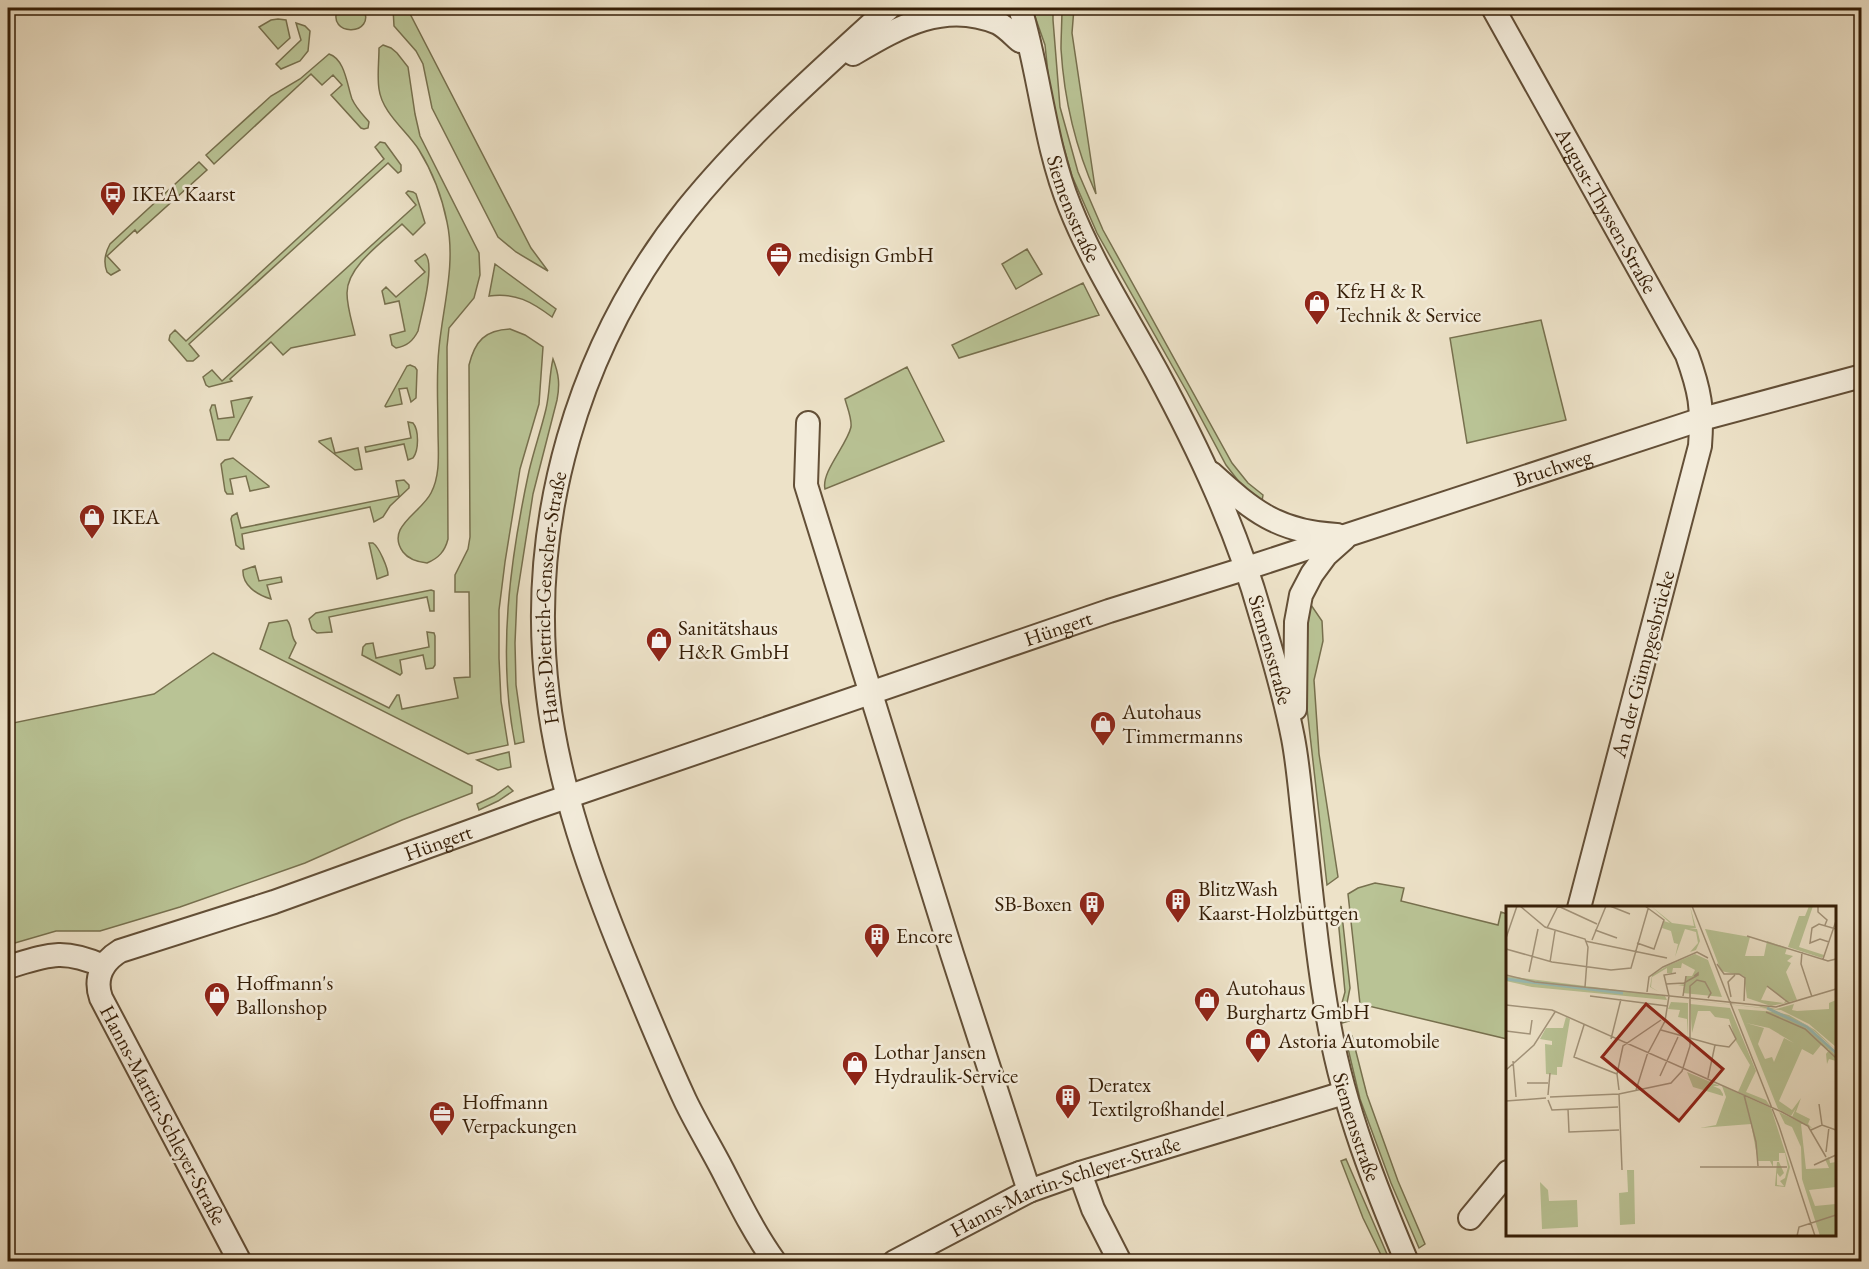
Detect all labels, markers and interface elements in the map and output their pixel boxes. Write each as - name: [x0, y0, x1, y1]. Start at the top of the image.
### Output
- street label: August-Thyssen-Straße: [1549, 122, 1664, 298]
- street label: Siemensstraße: [1041, 152, 1107, 267]
- bus stop icon: IKEA Kaarst: [98, 179, 128, 217]
- place label: IKEA Kaarst: [132, 180, 236, 207]
- office icon: medisign GmbH: [764, 240, 794, 278]
- place label: medisign GmbH: [798, 241, 934, 268]
- place label: Kfz H & R Technik & Service: [1336, 277, 1481, 328]
- shop icon: Kfz H & R Technik & Service: [1302, 288, 1332, 326]
- street label: Bruchweg: [1510, 442, 1596, 493]
- street label: Hans-Dietrich-Genscher-Straße: [529, 469, 572, 727]
- shop icon: IKEA: [77, 502, 107, 540]
- place label: IKEA: [112, 503, 160, 530]
- street label: An der Gümpgesbrücke: [1604, 567, 1681, 762]
- street label: Siemensstraße: [1243, 591, 1299, 707]
- street label: Hüngert: [1020, 604, 1096, 652]
- place label: Sanitätshaus H&R GmbH: [678, 614, 790, 665]
- shop icon: Sanitätshaus H&R GmbH: [644, 625, 674, 663]
- place label: Autohaus Timmermanns: [1121, 698, 1243, 749]
- shop icon: Autohaus Timmermanns: [1088, 709, 1118, 747]
- street label: Hüngert: [400, 818, 476, 867]
- place label: BlitzWash Kaarst-Holzbüttgen: [1198, 875, 1359, 926]
- building icon: BlitzWash Kaarst-Holzbüttgen: [1163, 886, 1193, 924]
- building icon: SB-Boxen: [1077, 889, 1107, 927]
- place label: SB-Boxen: [994, 890, 1072, 917]
- inset map: [1506, 906, 1836, 1236]
- building icon: Encore: [862, 921, 892, 959]
- place label: Encore: [896, 922, 953, 949]
- place label: Hoffmann's Ballonshop: [236, 969, 334, 1020]
- place label: Autohaus Burghartz GmbH: [1225, 974, 1370, 1025]
- shop icon: Hoffmann's Ballonshop: [202, 980, 232, 1018]
- shop icon: Autohaus Burghartz GmbH: [1192, 985, 1222, 1023]
- street label: Hanns-Martin-Schleyer-Straße: [94, 1000, 233, 1229]
- shop icon: Astoria Automobile: [1243, 1026, 1273, 1064]
- place label: Astoria Automobile: [1277, 1027, 1440, 1054]
- place label: Lothar Jansen Hydraulik-Service: [874, 1038, 1018, 1089]
- shop icon: Lothar Jansen Hydraulik-Service: [840, 1049, 870, 1087]
- street label: Siemensstraße: [1327, 1069, 1387, 1185]
- place label: Deratex Textilgroßhandel: [1088, 1071, 1225, 1122]
- building icon: Deratex Textilgroßhandel: [1053, 1082, 1083, 1120]
- place label: Hoffmann Verpackungen: [462, 1088, 577, 1139]
- office icon: Hoffmann Verpackungen: [427, 1099, 457, 1137]
- street label: Hanns-Martin-Schleyer-Straße: [945, 1129, 1183, 1243]

